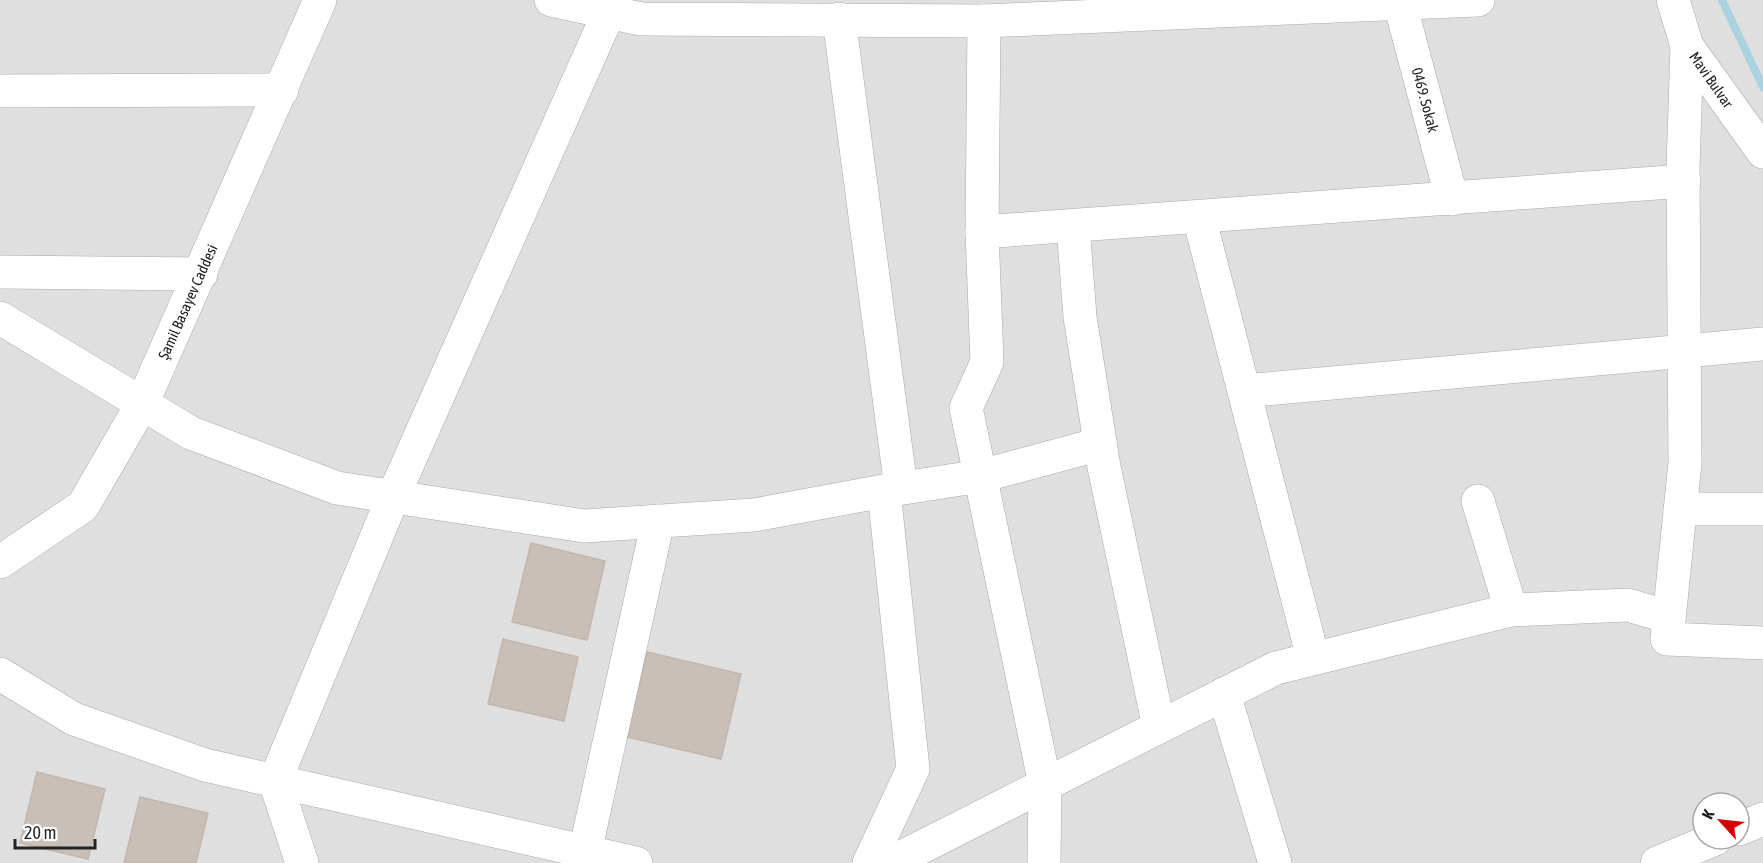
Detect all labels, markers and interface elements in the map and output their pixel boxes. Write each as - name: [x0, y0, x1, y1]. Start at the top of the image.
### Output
- street label: Mavi Bulvar: [1686, 48, 1737, 111]
- street label: 0469. Sokak: [1409, 66, 1442, 135]
- street label: Şamil Basayev Caddesi: [154, 242, 221, 362]
- north arrow: [1691, 791, 1751, 851]
- text: K: [1698, 806, 1718, 822]
- scale bar: [15, 812, 94, 850]
- text: 20 m: [24, 822, 56, 843]

